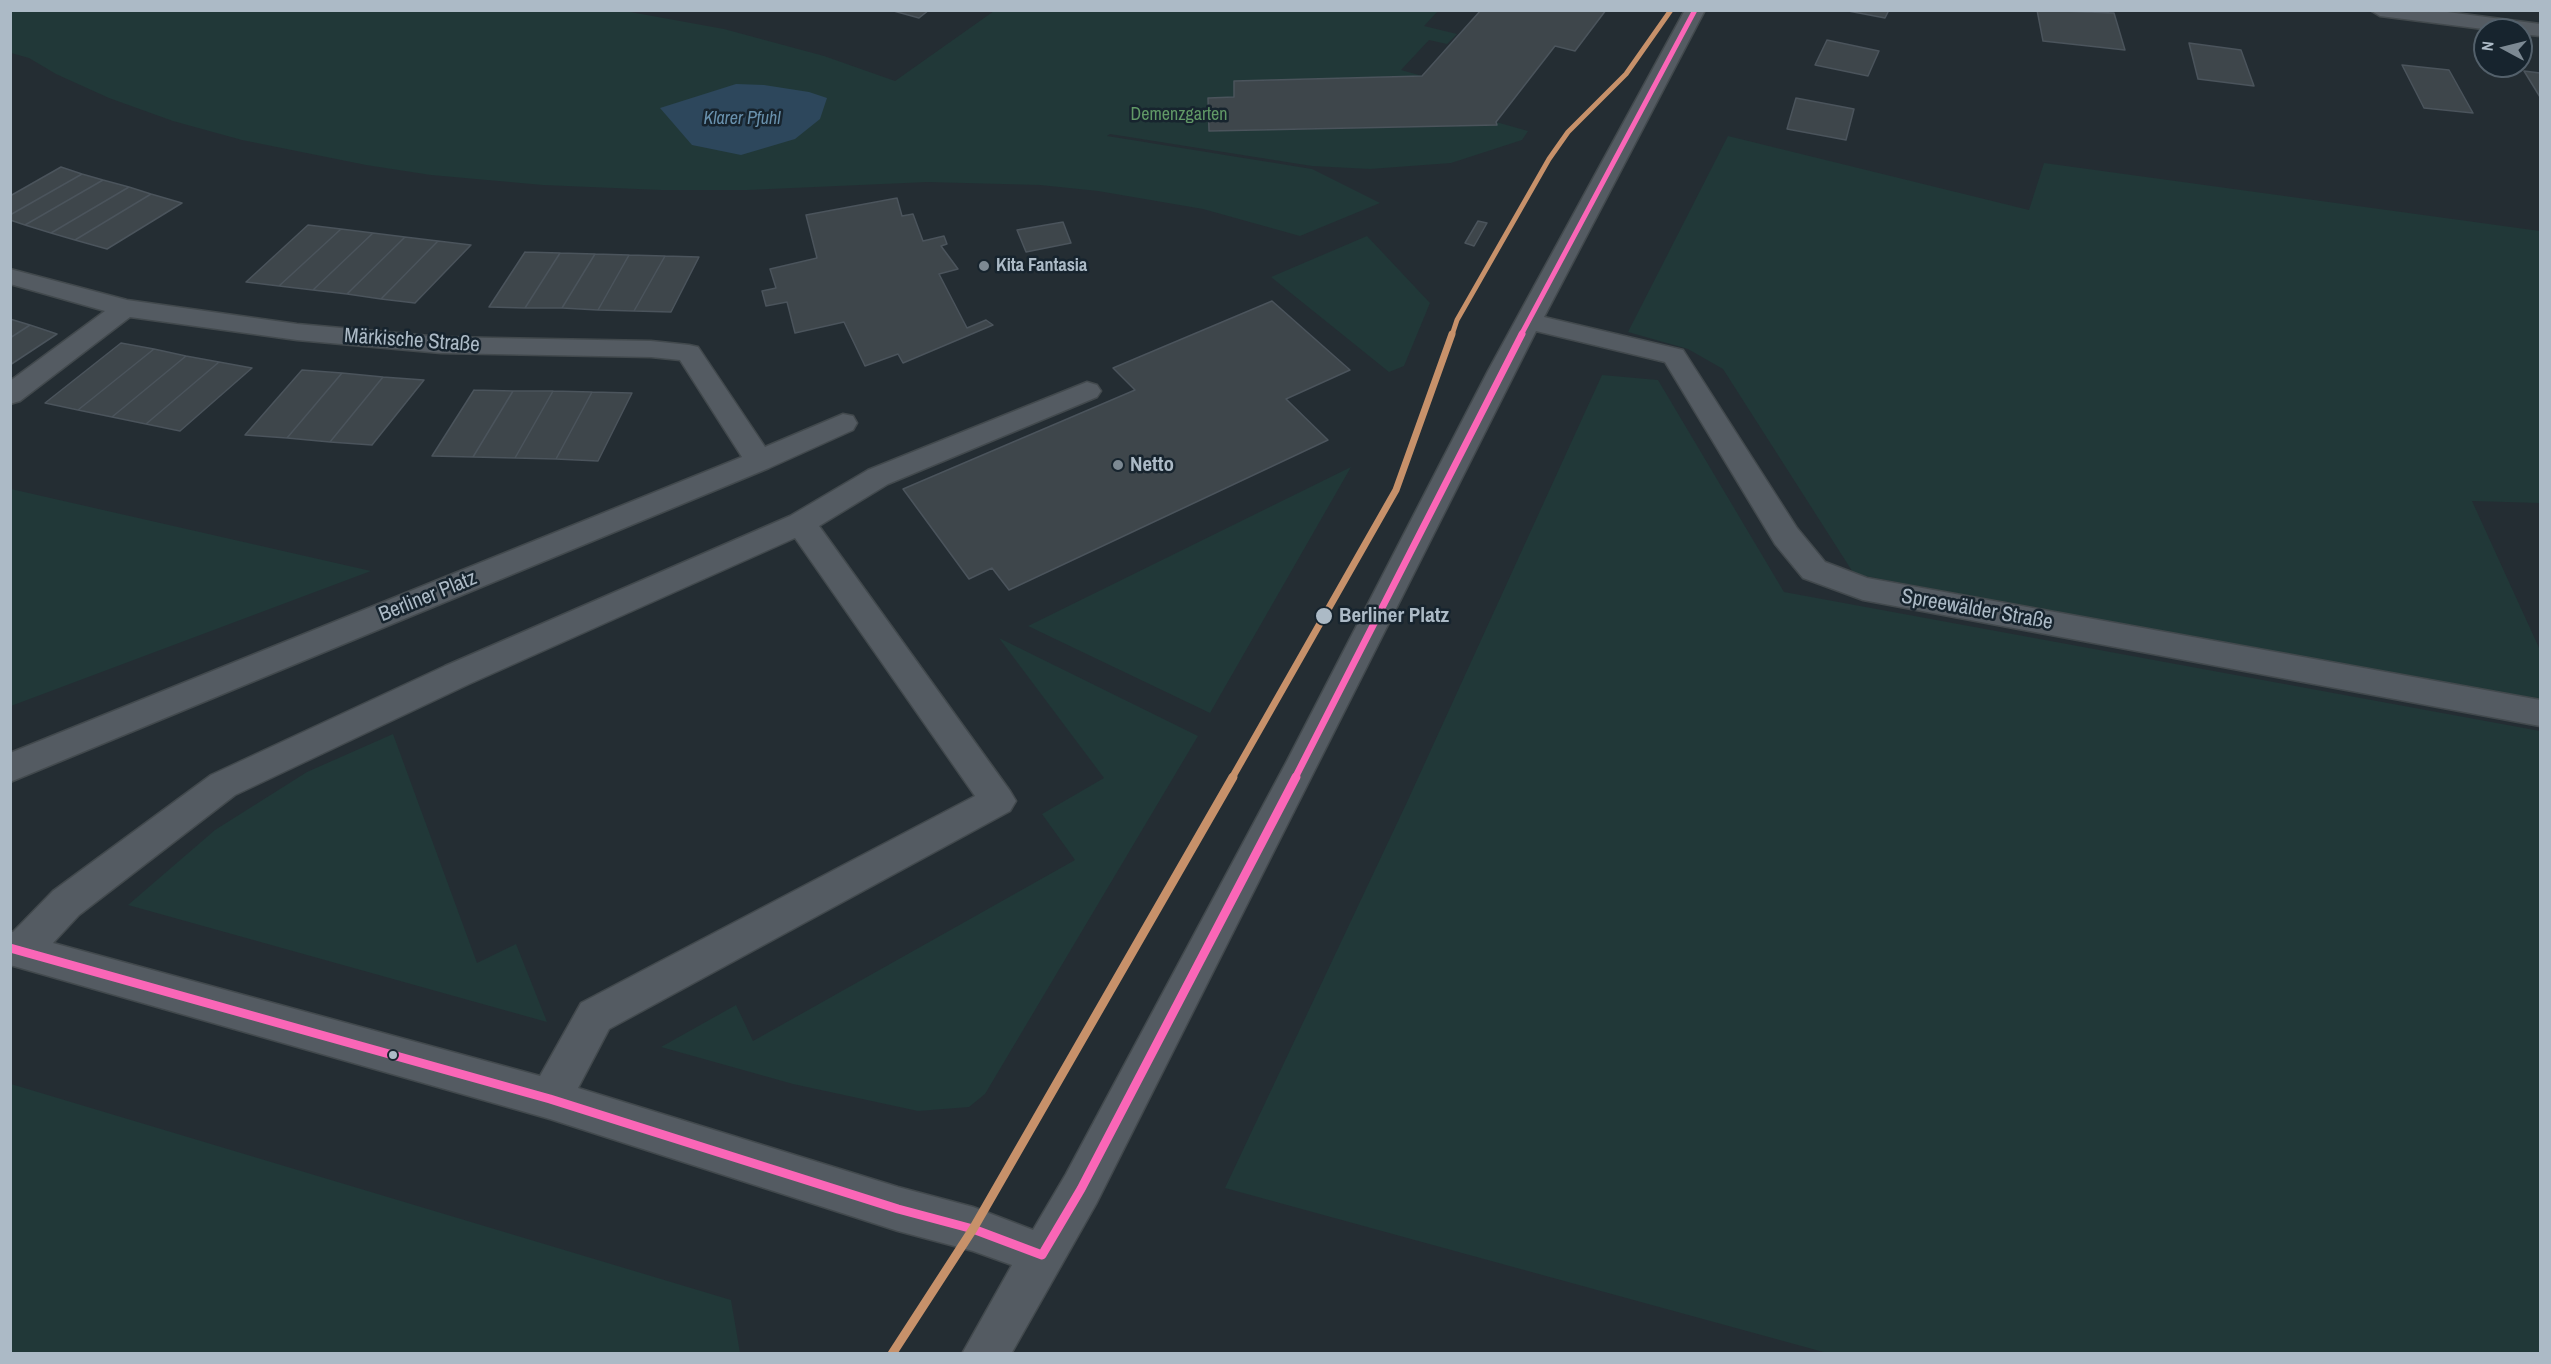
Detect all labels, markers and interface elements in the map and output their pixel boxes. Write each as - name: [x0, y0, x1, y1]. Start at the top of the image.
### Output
- north arrow: [2473, 18, 2533, 78]
- text: N: [2476, 40, 2499, 52]
- park label: Demenzgarten: [1131, 104, 1227, 126]
- water label: Klarer Pfuhl: [703, 108, 781, 130]
- place label: Kita Fantasia: [996, 255, 1087, 277]
- marker: Kita Fantasia: [977, 259, 991, 273]
- street label: Märkische Straße: [343, 324, 481, 358]
- place label: Netto: [1130, 452, 1174, 478]
- marker: Netto: [1111, 458, 1125, 472]
- street label: Berliner Platz: [375, 566, 481, 628]
- street label: Spreewälder Straße: [1899, 584, 2055, 636]
- place label: Berliner Platz: [1339, 603, 1449, 629]
- marker: Berliner Platz: [1314, 606, 1334, 626]
- unlabelled marker: [387, 1049, 399, 1061]

